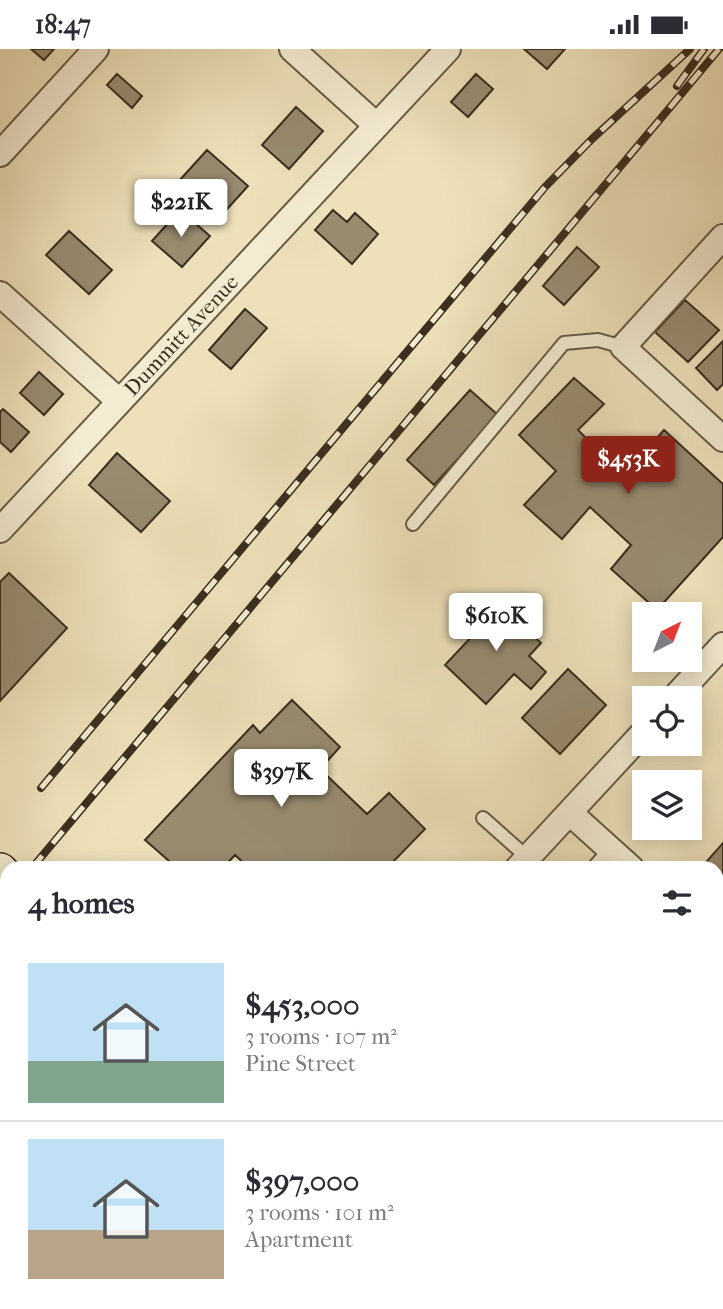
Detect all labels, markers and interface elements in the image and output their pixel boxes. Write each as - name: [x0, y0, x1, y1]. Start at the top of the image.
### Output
- text: 18:47: [35, 9, 91, 40]
- pin: $221K: [132, 179, 230, 239]
- text: $221K: [150, 188, 212, 215]
- street label: Dummitt Avenue: [119, 270, 243, 401]
- pin: $453K: [579, 437, 677, 496]
- text: $453K: [597, 445, 659, 472]
- pin: $610K: [447, 593, 545, 653]
- text: $610K: [465, 602, 527, 629]
- north arrow: [632, 602, 702, 672]
- map controls: [632, 602, 702, 840]
- button: locate: [632, 686, 702, 756]
- pin: $397K: [232, 749, 330, 809]
- text: $397K: [250, 758, 312, 785]
- button: layers: [632, 770, 702, 840]
- icon: filters: [658, 884, 696, 922]
- text: 4 homes: [28, 886, 135, 921]
- text: $453,000: [245, 988, 360, 1023]
- icon: home: [84, 991, 168, 1075]
- text: 3 rooms · 107 m²: [245, 1023, 397, 1050]
- text: Pine Street: [245, 1050, 356, 1077]
- text: $397,000: [245, 1164, 359, 1199]
- icon: home: [84, 1167, 168, 1251]
- text: 3 rooms · 101 m²: [245, 1199, 394, 1226]
- text: Apartment: [245, 1226, 353, 1253]

